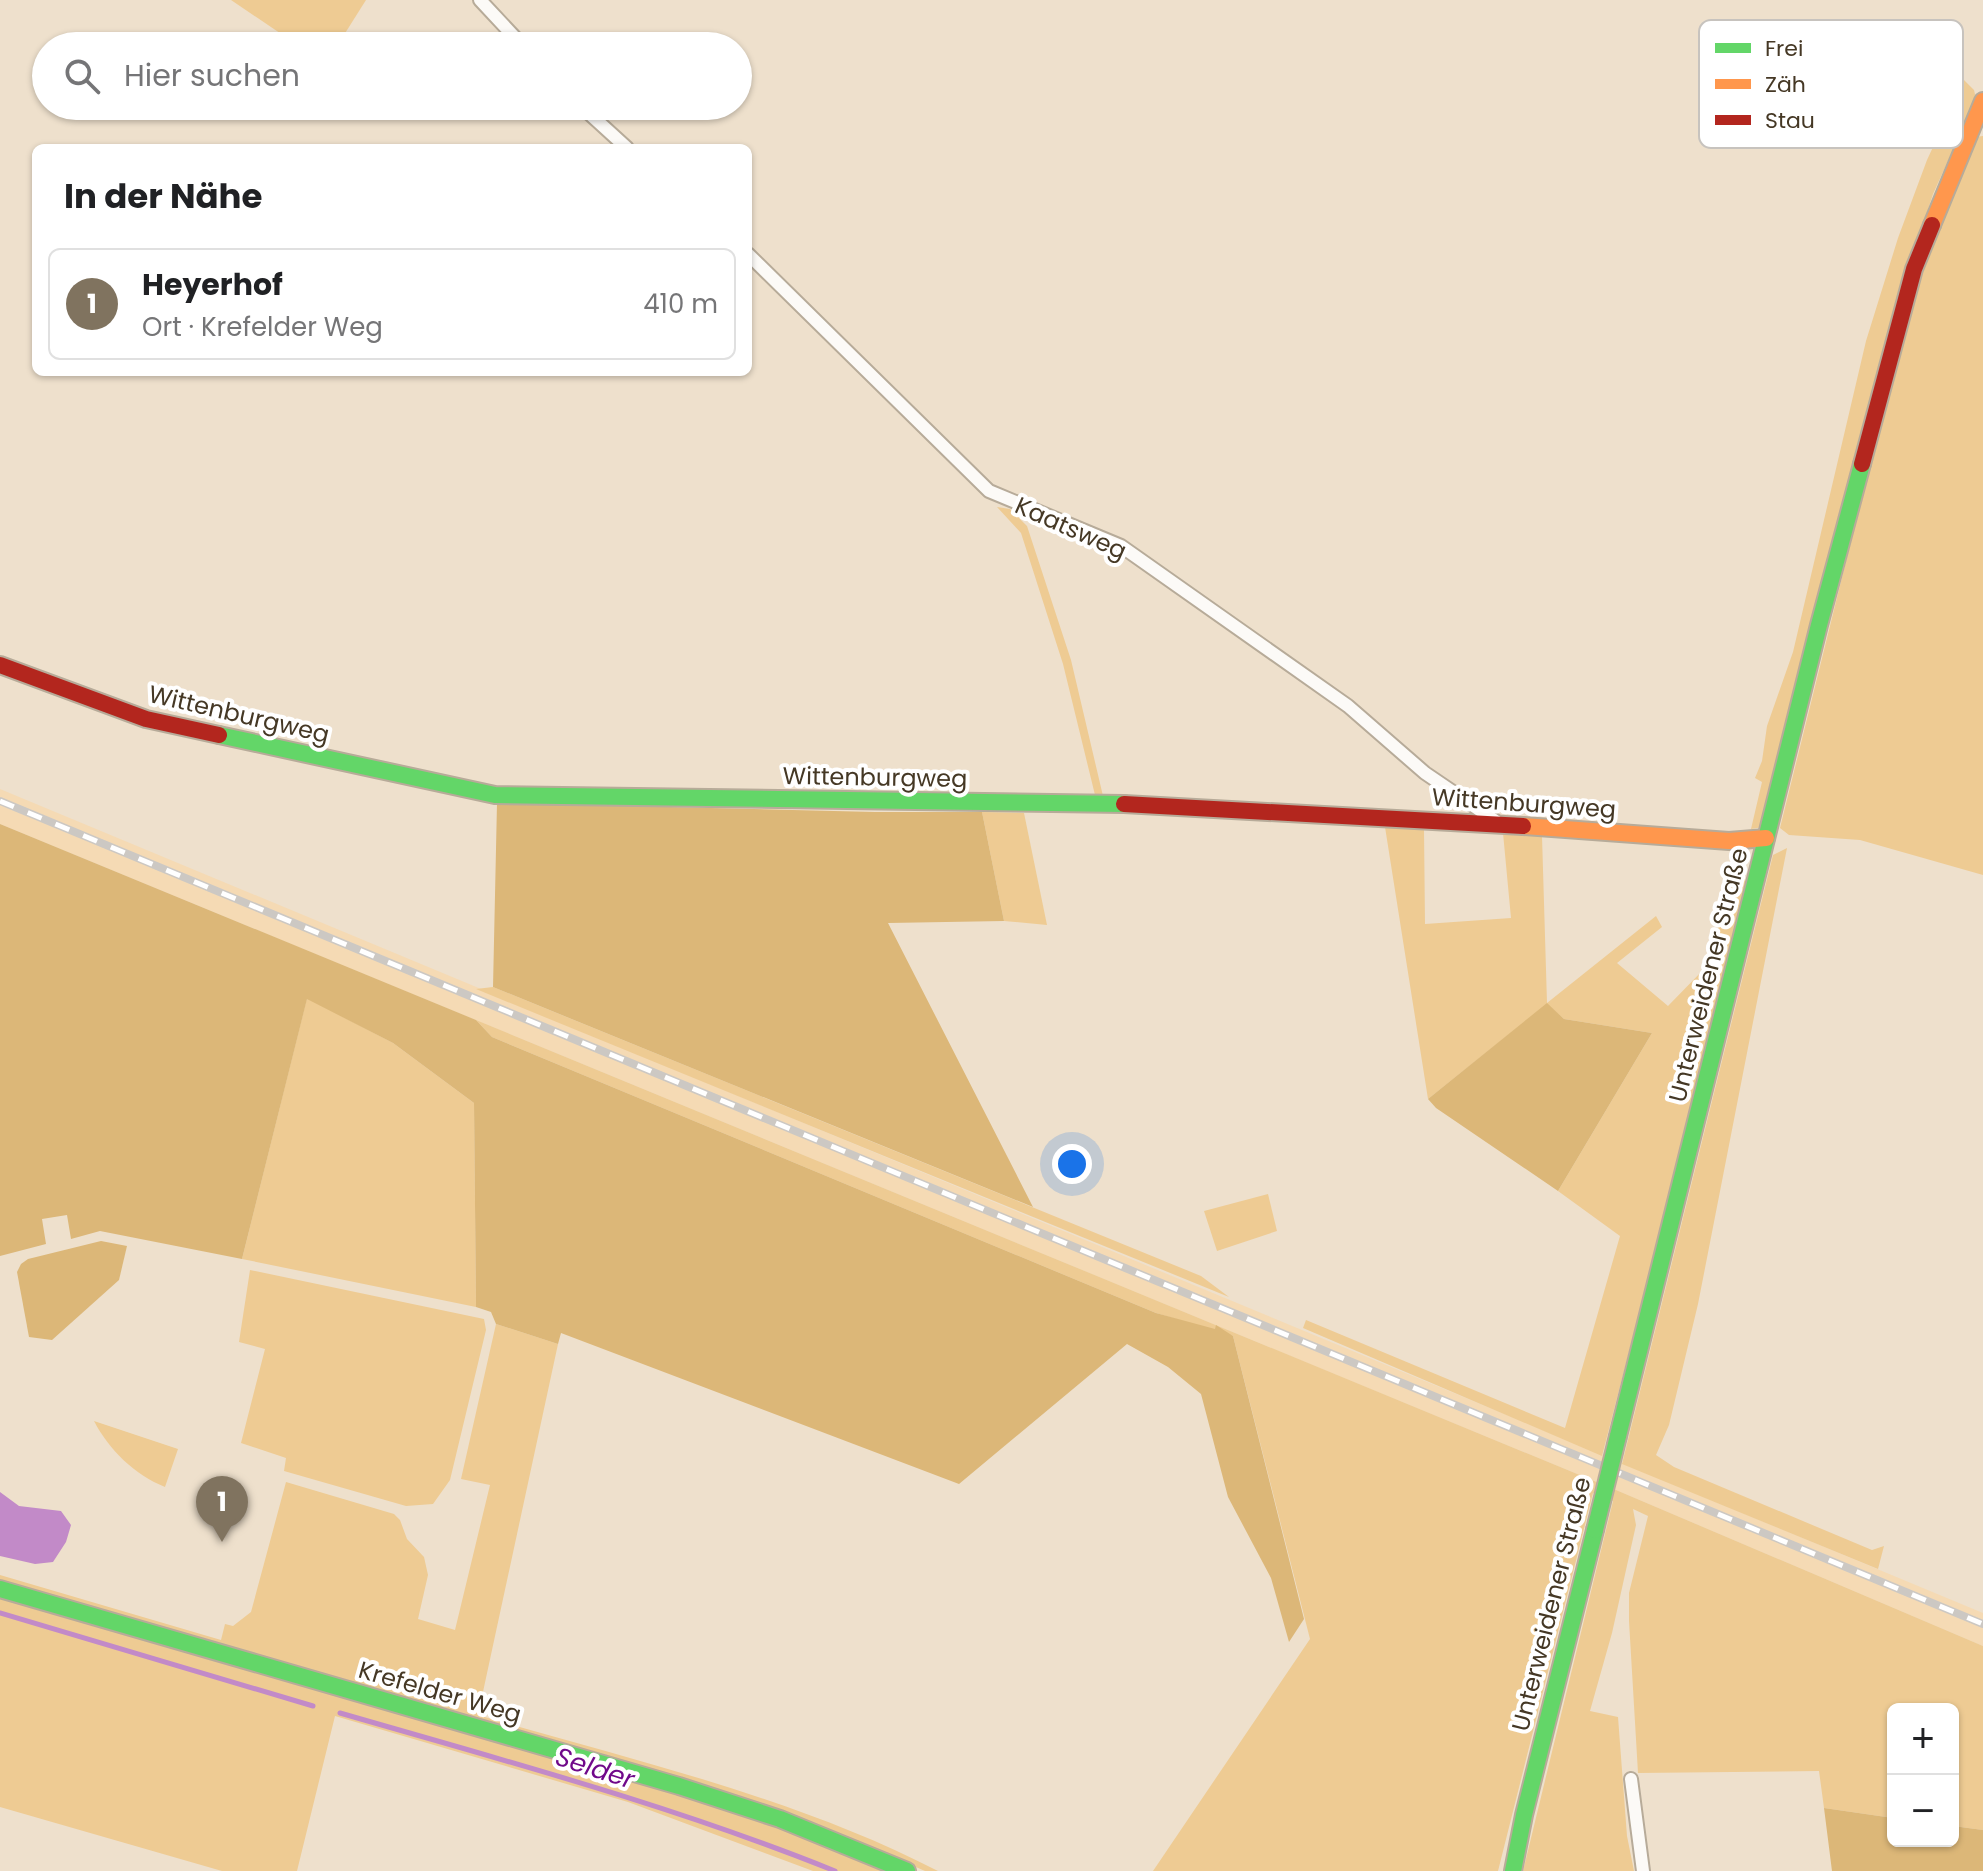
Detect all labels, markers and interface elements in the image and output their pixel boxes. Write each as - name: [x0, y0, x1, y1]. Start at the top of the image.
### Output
- legend: [1699, 20, 1963, 148]
- search box: [32, 32, 752, 120]
- text: Frei: [1765, 33, 1803, 64]
- icon: search: [60, 54, 104, 98]
- text: Hier suchen: [124, 54, 300, 97]
- text: Zäh: [1765, 69, 1806, 100]
- text: Stau: [1765, 105, 1815, 136]
- text: In der Nähe: [64, 172, 262, 220]
- text: Heyerhof: [142, 263, 283, 306]
- text: 1: [87, 286, 97, 322]
- text: 410 m: [643, 286, 718, 322]
- text: Ort · Krefelder Weg: [142, 309, 383, 345]
- street label: Kaatsweg: [1010, 489, 1132, 567]
- street label: Wittenburgweg: [145, 677, 333, 751]
- street label: Wittenburgweg: [782, 759, 968, 795]
- street label: Wittenburgweg: [1431, 780, 1617, 826]
- street label: Unterweidener Straße: [1660, 845, 1756, 1105]
- your location: [1052, 1144, 1092, 1184]
- street label: Unterweidener Straße: [1503, 1474, 1599, 1734]
- pin: 1: [196, 1476, 248, 1542]
- street label: Krefelder Weg: [355, 1653, 525, 1731]
- map controls: [1887, 1703, 1959, 1847]
- button: +: [1887, 1703, 1959, 1775]
- water label: Selder: [551, 1738, 640, 1798]
- button: −: [1887, 1775, 1959, 1847]

